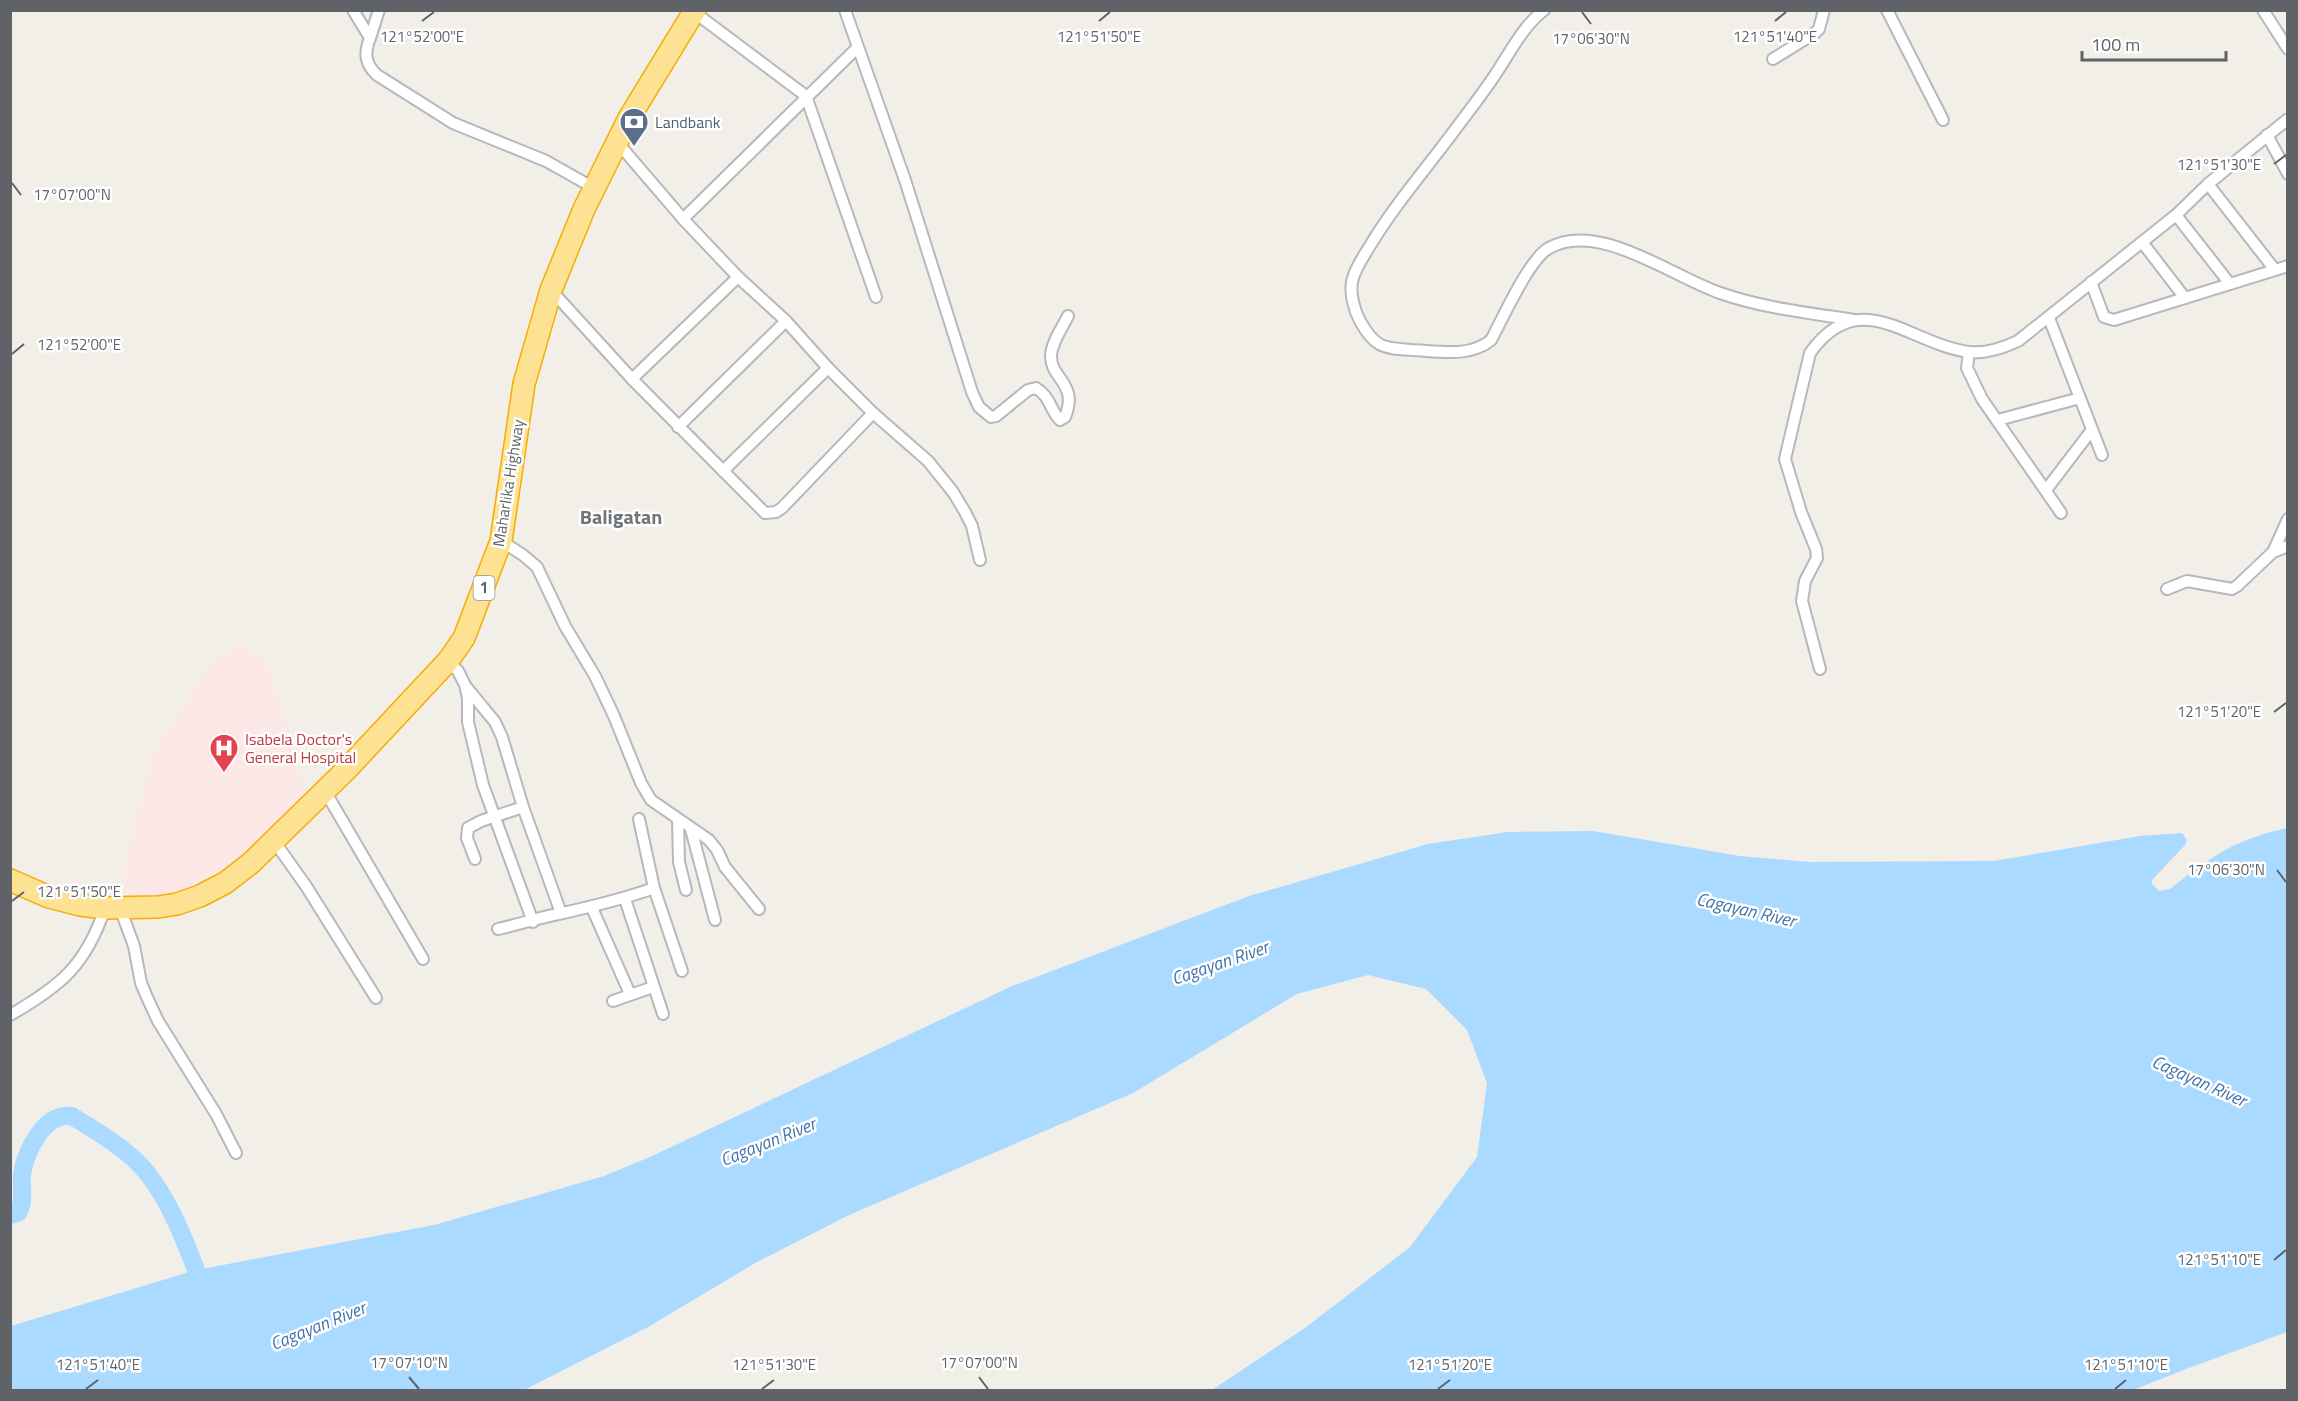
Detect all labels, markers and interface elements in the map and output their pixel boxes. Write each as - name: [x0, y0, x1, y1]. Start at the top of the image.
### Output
- scale bar: [2082, 24, 2226, 62]
- text: 121°52'00"E: [380, 25, 464, 48]
- text: 121°51'50"E: [1057, 25, 1141, 48]
- text: 121°51'40"E: [1733, 25, 1817, 48]
- text: 17°06'30"N: [1552, 27, 1630, 50]
- text: 100 m: [2091, 31, 2140, 58]
- bank icon: Landbank: [618, 106, 650, 148]
- place label: Landbank: [655, 110, 721, 134]
- text: 121°51'30"E: [2177, 153, 2261, 176]
- text: 17°07'00"N: [33, 183, 111, 206]
- text: 121°52'00"E: [37, 333, 121, 356]
- street label: Maharlika Highway: [486, 417, 530, 548]
- district label: Baligatan: [580, 501, 662, 532]
- road number: 1: [474, 576, 494, 600]
- text: 121°51'20"E: [2177, 700, 2261, 723]
- place label: Isabela Doctor's General Hospital: [245, 727, 356, 769]
- hospital icon: Isabela Doctor's General Hospital: [208, 732, 240, 774]
- text: 17°06'30"N: [2187, 858, 2265, 881]
- text: 121°51'50"E: [37, 880, 121, 903]
- water label: Cagayan River: [1694, 885, 1801, 935]
- water label: Cagayan River: [1168, 933, 1274, 992]
- water label: Cagayan River: [2148, 1048, 2253, 1114]
- water label: Cagayan River: [716, 1109, 822, 1173]
- text: 121°51'10"E: [2177, 1248, 2261, 1271]
- water label: Cagayan River: [266, 1293, 372, 1357]
- text: 17°07'10"N: [370, 1351, 448, 1374]
- text: 17°07'00"N: [940, 1351, 1018, 1374]
- text: 121°51'40"E: [56, 1353, 140, 1376]
- text: 121°51'30"E: [732, 1353, 816, 1376]
- text: 121°51'20"E: [1408, 1353, 1492, 1376]
- text: 121°51'10"E: [2084, 1353, 2168, 1376]

